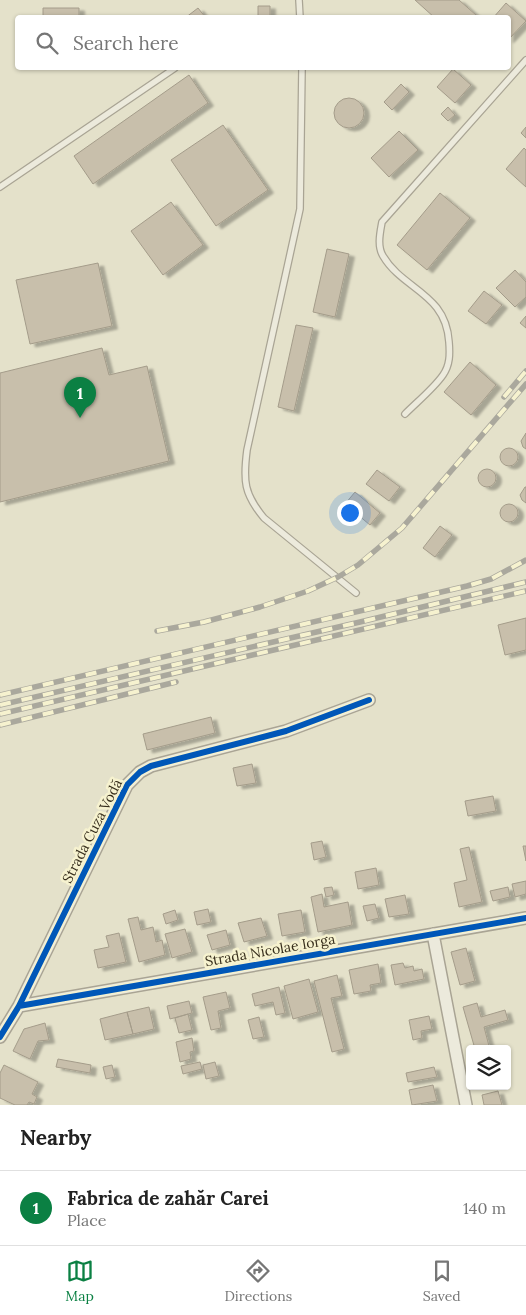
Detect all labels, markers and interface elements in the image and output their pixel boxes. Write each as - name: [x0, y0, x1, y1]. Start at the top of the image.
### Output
- search box: [15, 15, 511, 70]
- icon: search: [33, 29, 61, 57]
- text: Search here: [73, 31, 179, 55]
- pin: 1: [64, 377, 96, 418]
- your location: [337, 500, 363, 526]
- street label: Strada Cuza Vodă: [58, 776, 126, 886]
- street label: Strada Nicolae Iorga: [204, 930, 336, 970]
- map controls: [466, 1045, 511, 1090]
- button: layers: [466, 1045, 511, 1090]
- text: Nearby: [20, 1124, 91, 1151]
- text: Fabrica de zahăr Carei: [67, 1186, 269, 1210]
- text: 1: [33, 1198, 39, 1218]
- text: 140 m: [463, 1198, 506, 1218]
- text: Place: [67, 1210, 106, 1230]
- tab: Map: [65, 1257, 94, 1305]
- tab: Directions: [224, 1257, 292, 1305]
- tab: Saved: [423, 1257, 461, 1305]

